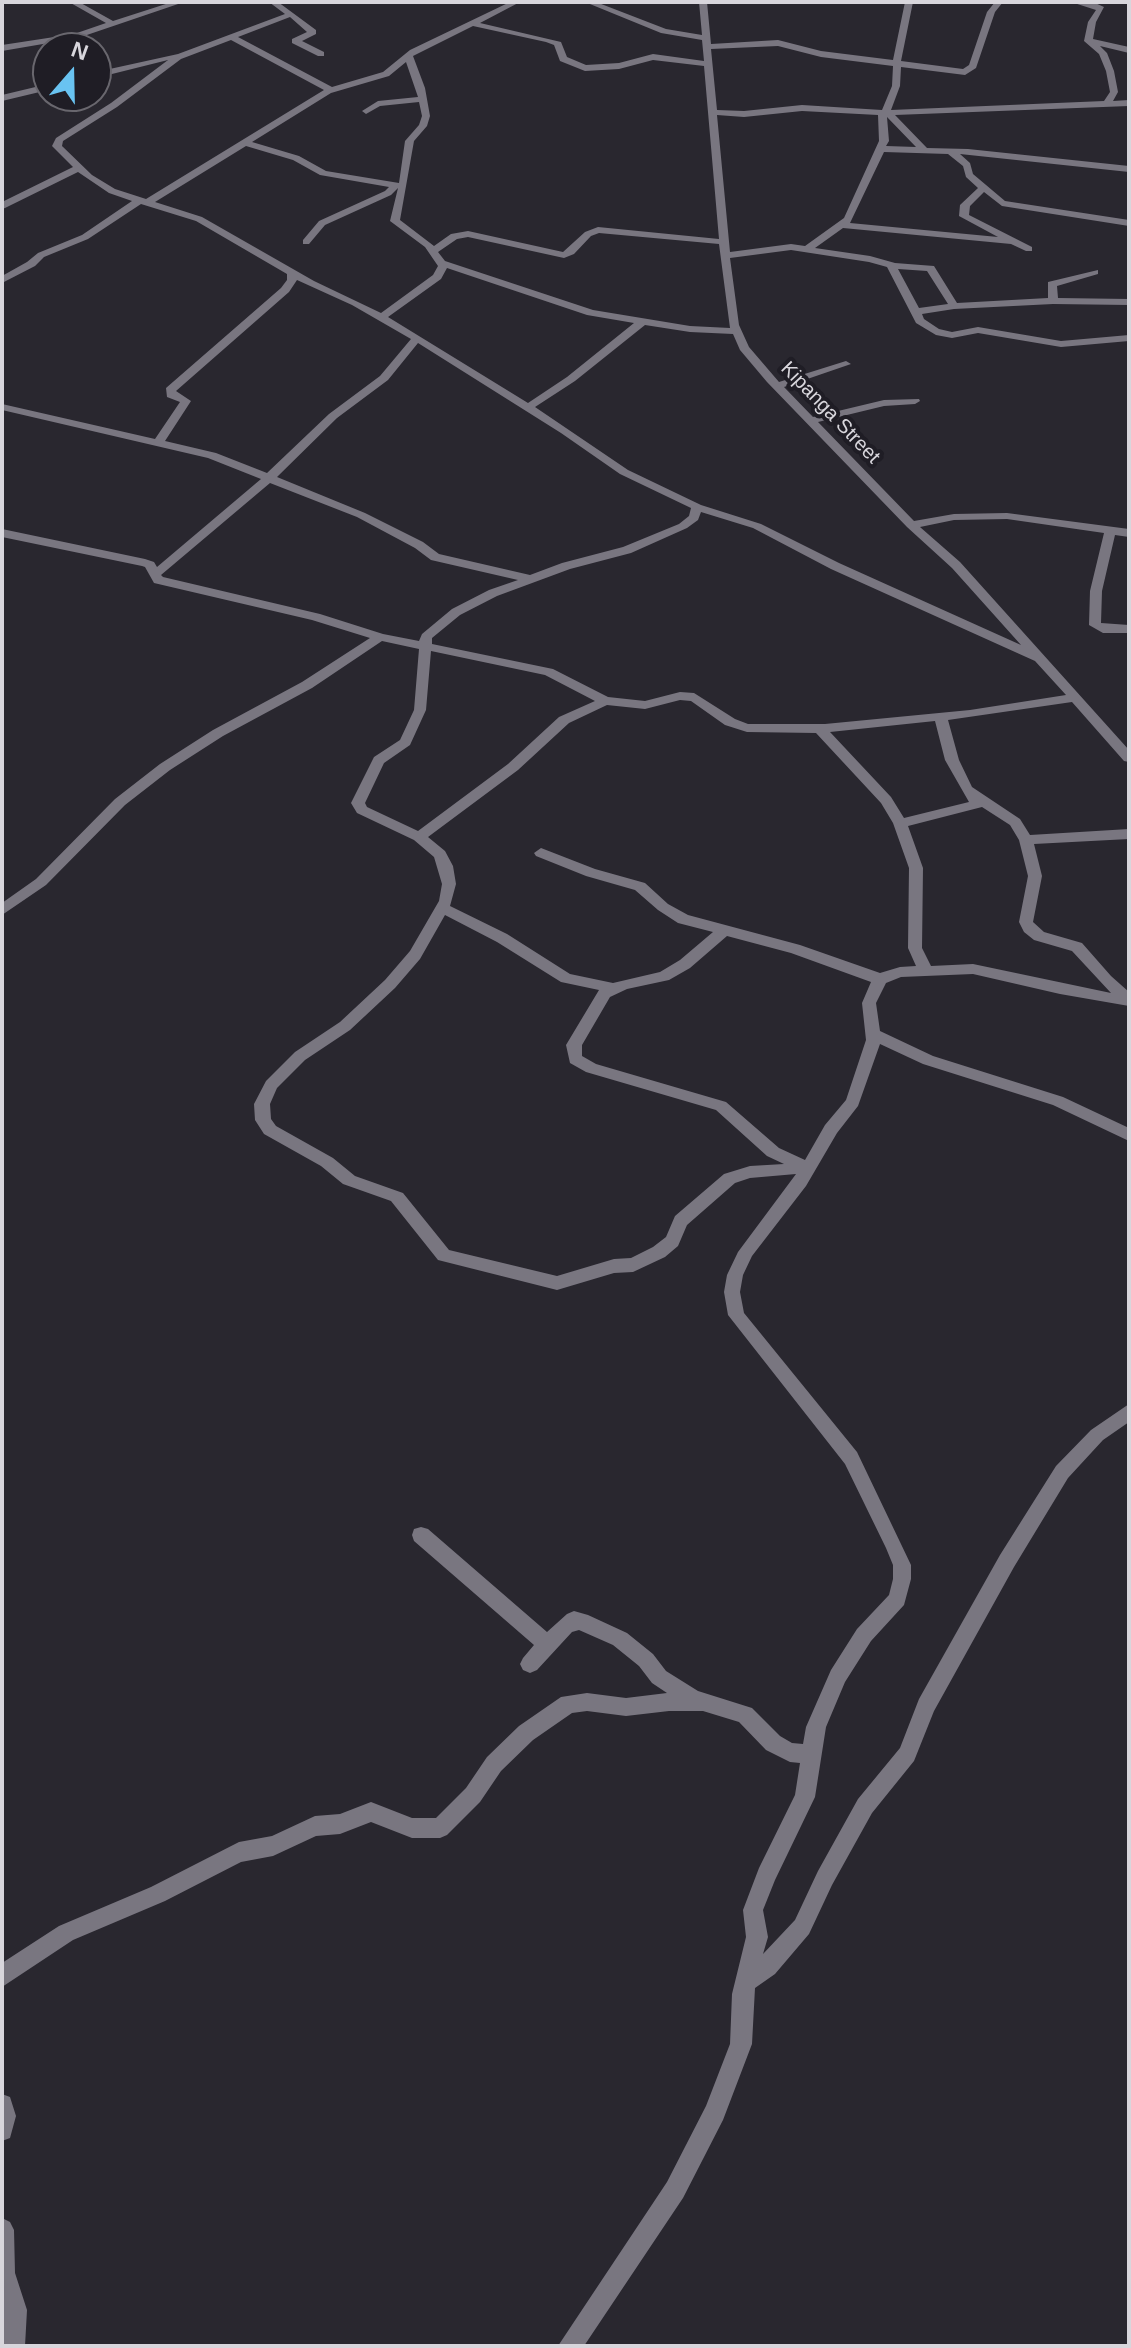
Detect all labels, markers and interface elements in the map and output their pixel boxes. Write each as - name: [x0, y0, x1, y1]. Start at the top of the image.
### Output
- north arrow: [32, 32, 112, 112]
- text: N: [68, 36, 91, 65]
- street label: Kipanga Street: [775, 357, 885, 469]

